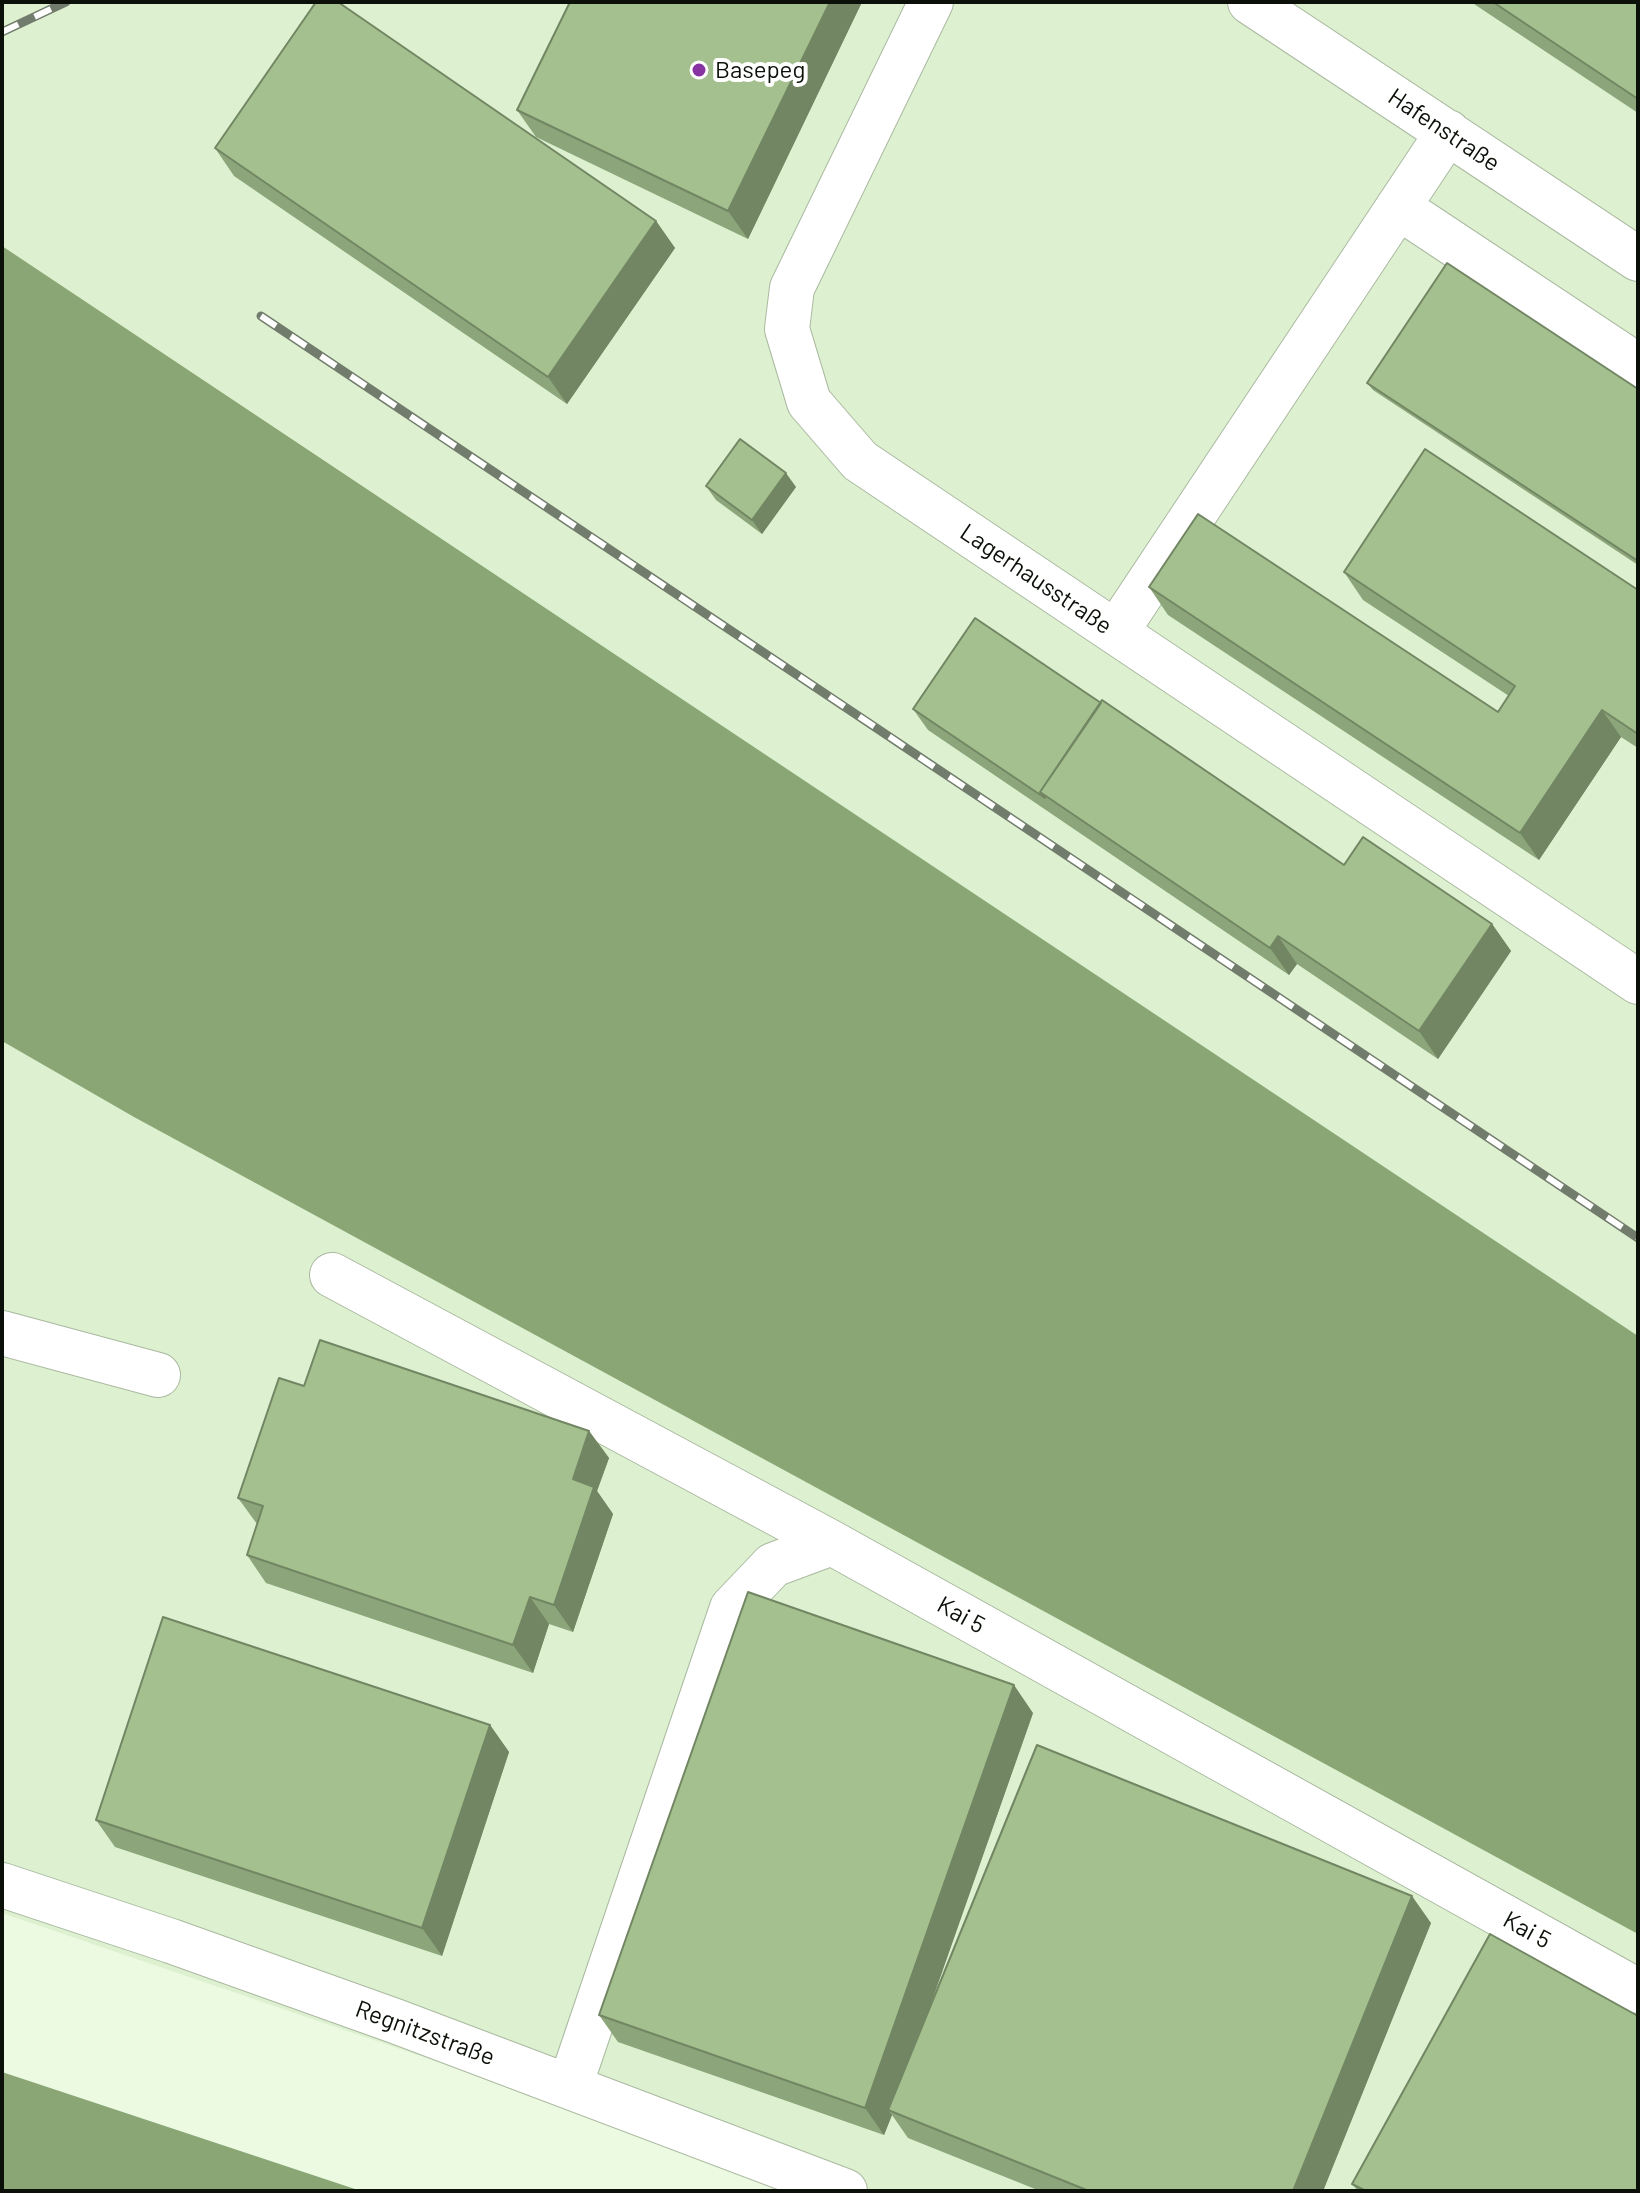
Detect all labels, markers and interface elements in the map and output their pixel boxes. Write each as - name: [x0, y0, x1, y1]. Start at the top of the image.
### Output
- place label: Basepeg: [715, 56, 805, 84]
- marker: Basepeg: [690, 61, 708, 79]
- street label: Hafenstraße: [1383, 82, 1505, 178]
- street label: Lagerhausstraße: [955, 518, 1117, 640]
- street label: Kai 5: [932, 1590, 990, 1640]
- street label: Kai 5: [1498, 1905, 1556, 1955]
- street label: Regnitzstraße: [351, 1994, 499, 2072]

